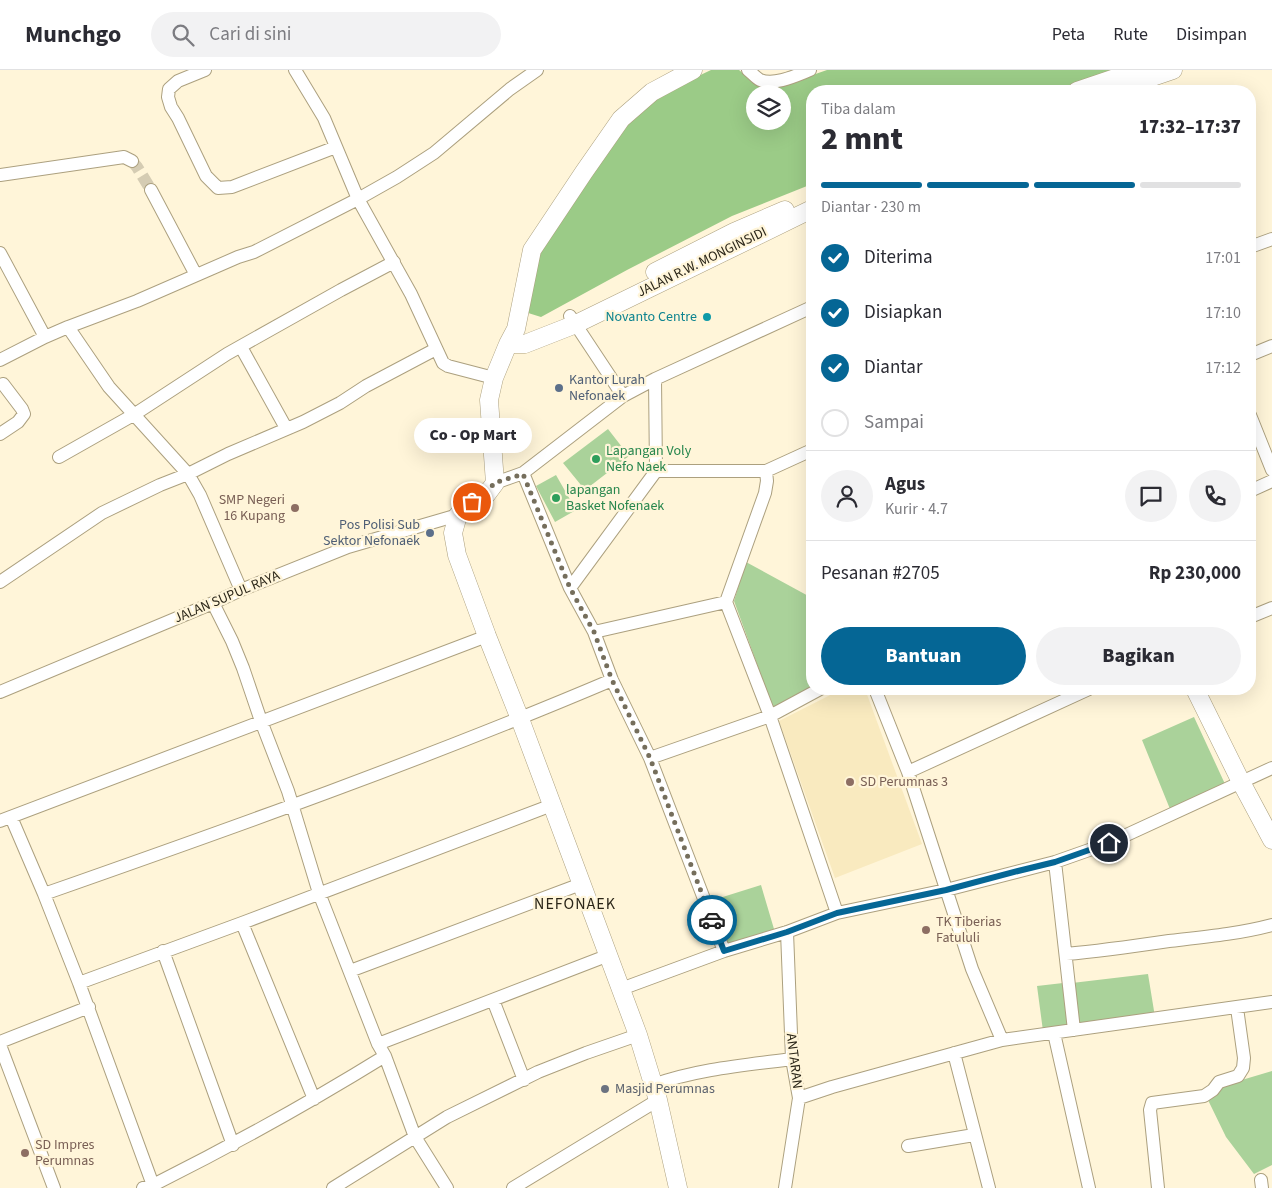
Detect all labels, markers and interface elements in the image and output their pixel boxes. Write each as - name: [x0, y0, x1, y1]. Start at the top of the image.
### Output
- search box: [151, 12, 501, 57]
- text: Munchgo: [25, 17, 121, 52]
- icon: search: [169, 21, 197, 49]
- text: Cari di sini: [209, 21, 292, 48]
- text: Peta: [1052, 22, 1085, 47]
- text: Rute: [1113, 22, 1148, 47]
- text: Disimpan: [1176, 22, 1247, 47]
- map controls: [746, 85, 791, 130]
- button: layers: [746, 85, 791, 130]
- text: Tiba dalam: [821, 98, 896, 120]
- text: 17:32–17:37: [1139, 114, 1241, 141]
- text: 2 mnt: [821, 116, 903, 162]
- text: Diantar · 230 m: [821, 196, 921, 218]
- street label: JALAN R.W. MONGINSIDI: [634, 222, 770, 302]
- icon: check: [821, 244, 849, 272]
- text: Diterima: [864, 244, 933, 271]
- text: 17:01: [1205, 247, 1241, 269]
- icon: check: [821, 299, 849, 327]
- text: Disiapkan: [864, 299, 942, 326]
- text: 17:10: [1205, 302, 1241, 324]
- place label: Novanto Centre: [606, 307, 697, 327]
- marker: Novanto Centre: [701, 311, 713, 323]
- icon: check: [821, 354, 849, 382]
- text: Diantar: [864, 354, 923, 381]
- text: 17:12: [1205, 357, 1241, 379]
- place label: Kantor Lurah Nefonaek: [569, 370, 645, 406]
- marker: Kantor Lurah Nefonaek: [553, 382, 565, 394]
- text: Sampai: [864, 409, 924, 436]
- callout: Co - Op Mart: [413, 417, 531, 452]
- text: Co - Op Mart: [429, 424, 517, 446]
- place label: Lapangan Voly Nefo Naek: [606, 441, 692, 477]
- marker: Lapangan Voly Nefo Naek: [590, 453, 602, 465]
- button: person: [821, 470, 873, 522]
- button: chat: [1125, 470, 1177, 522]
- button: phone: [1189, 470, 1241, 522]
- text: Agus: [885, 471, 925, 498]
- place label: lapangan Basket Nofenaek: [566, 480, 664, 516]
- pin: [451, 481, 493, 523]
- icon: bag: [458, 488, 486, 516]
- place label: SMP Negeri 16 Kupang: [219, 490, 285, 526]
- marker: lapangan Basket Nofenaek: [550, 492, 562, 504]
- text: Kurir · 4.7: [885, 498, 948, 520]
- marker: SMP Negeri 16 Kupang: [289, 502, 301, 514]
- place label: Pos Polisi Sub Sektor Nefonaek: [323, 515, 420, 551]
- marker: Pos Polisi Sub Sektor Nefonaek: [424, 527, 436, 539]
- text: Pesanan #2705: [821, 560, 940, 587]
- text: Rp 230,000: [1149, 560, 1241, 587]
- street label: JALAN SUPUL RAYA: [171, 566, 283, 628]
- button: Bantuan: [821, 627, 1026, 685]
- button: Bagikan: [1036, 627, 1241, 685]
- place label: SD Perumnas 3: [860, 772, 948, 792]
- marker: SD Perumnas 3: [844, 776, 856, 788]
- pin: [1088, 822, 1130, 864]
- icon: home: [1095, 829, 1123, 857]
- district label: NEFONAEK: [534, 893, 616, 915]
- courier: [687, 895, 737, 945]
- icon: car: [698, 906, 726, 934]
- place label: TK Tiberias Fatululi: [936, 912, 1001, 948]
- marker: TK Tiberias Fatululi: [920, 924, 932, 936]
- street label: ANTARAN: [781, 1032, 807, 1090]
- place label: Masjid Perumnas: [615, 1079, 715, 1099]
- marker: Masjid Perumnas: [599, 1083, 611, 1095]
- place label: SD Impres Perumnas: [35, 1135, 95, 1171]
- marker: SD Impres Perumnas: [19, 1147, 31, 1159]

